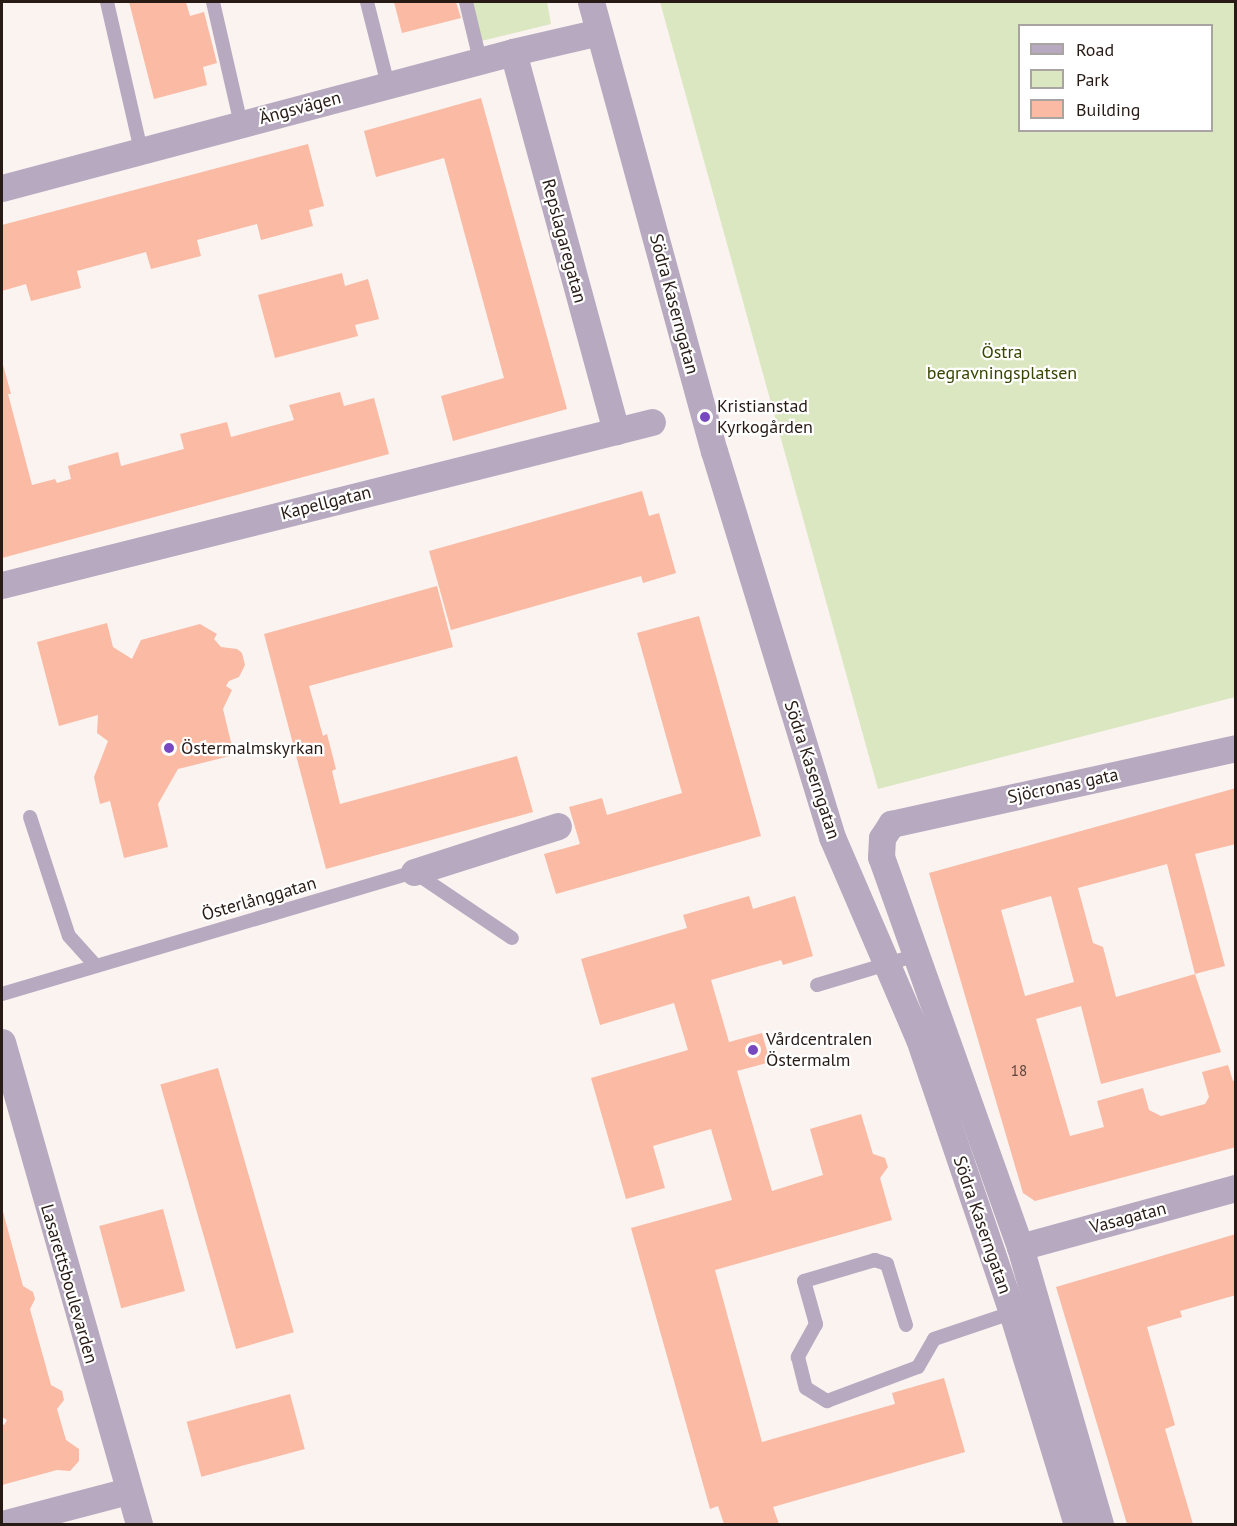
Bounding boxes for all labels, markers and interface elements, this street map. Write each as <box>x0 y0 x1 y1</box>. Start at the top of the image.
legend <box>1018 24 1213 132</box>
text: Road <box>1076 38 1114 61</box>
text: Park <box>1076 68 1109 91</box>
street label: Ängsvägen <box>257 87 343 129</box>
text: Building <box>1076 98 1140 121</box>
street label: Repslagaregatan <box>537 177 591 305</box>
street label: Södra Kaserngatan <box>645 232 703 376</box>
park label: Östra begravningsplatsen <box>927 342 1077 385</box>
place label: Kristianstad Kyrkogården <box>717 396 813 438</box>
marker: Kristianstad Kyrkogården <box>698 410 712 424</box>
street label: Kapellgatan <box>279 481 373 525</box>
street label: Södra Kaserngatan <box>779 698 845 842</box>
place label: Östermalmskyrkan <box>181 737 323 759</box>
marker: Östermalmskyrkan <box>162 741 176 755</box>
street label: Sjöcronas gata <box>1006 764 1120 808</box>
street label: Österlånggatan <box>199 872 319 926</box>
place label: Vårdcentralen Östermalm <box>766 1029 872 1072</box>
marker: Vårdcentralen Östermalm <box>744 1041 762 1059</box>
house number: 18 <box>1011 1062 1027 1080</box>
street label: Södra Kaserngatan <box>948 1153 1016 1297</box>
street label: Vasagatan <box>1087 1197 1169 1239</box>
street label: Lasarettsboulevarden <box>36 1202 102 1366</box>

